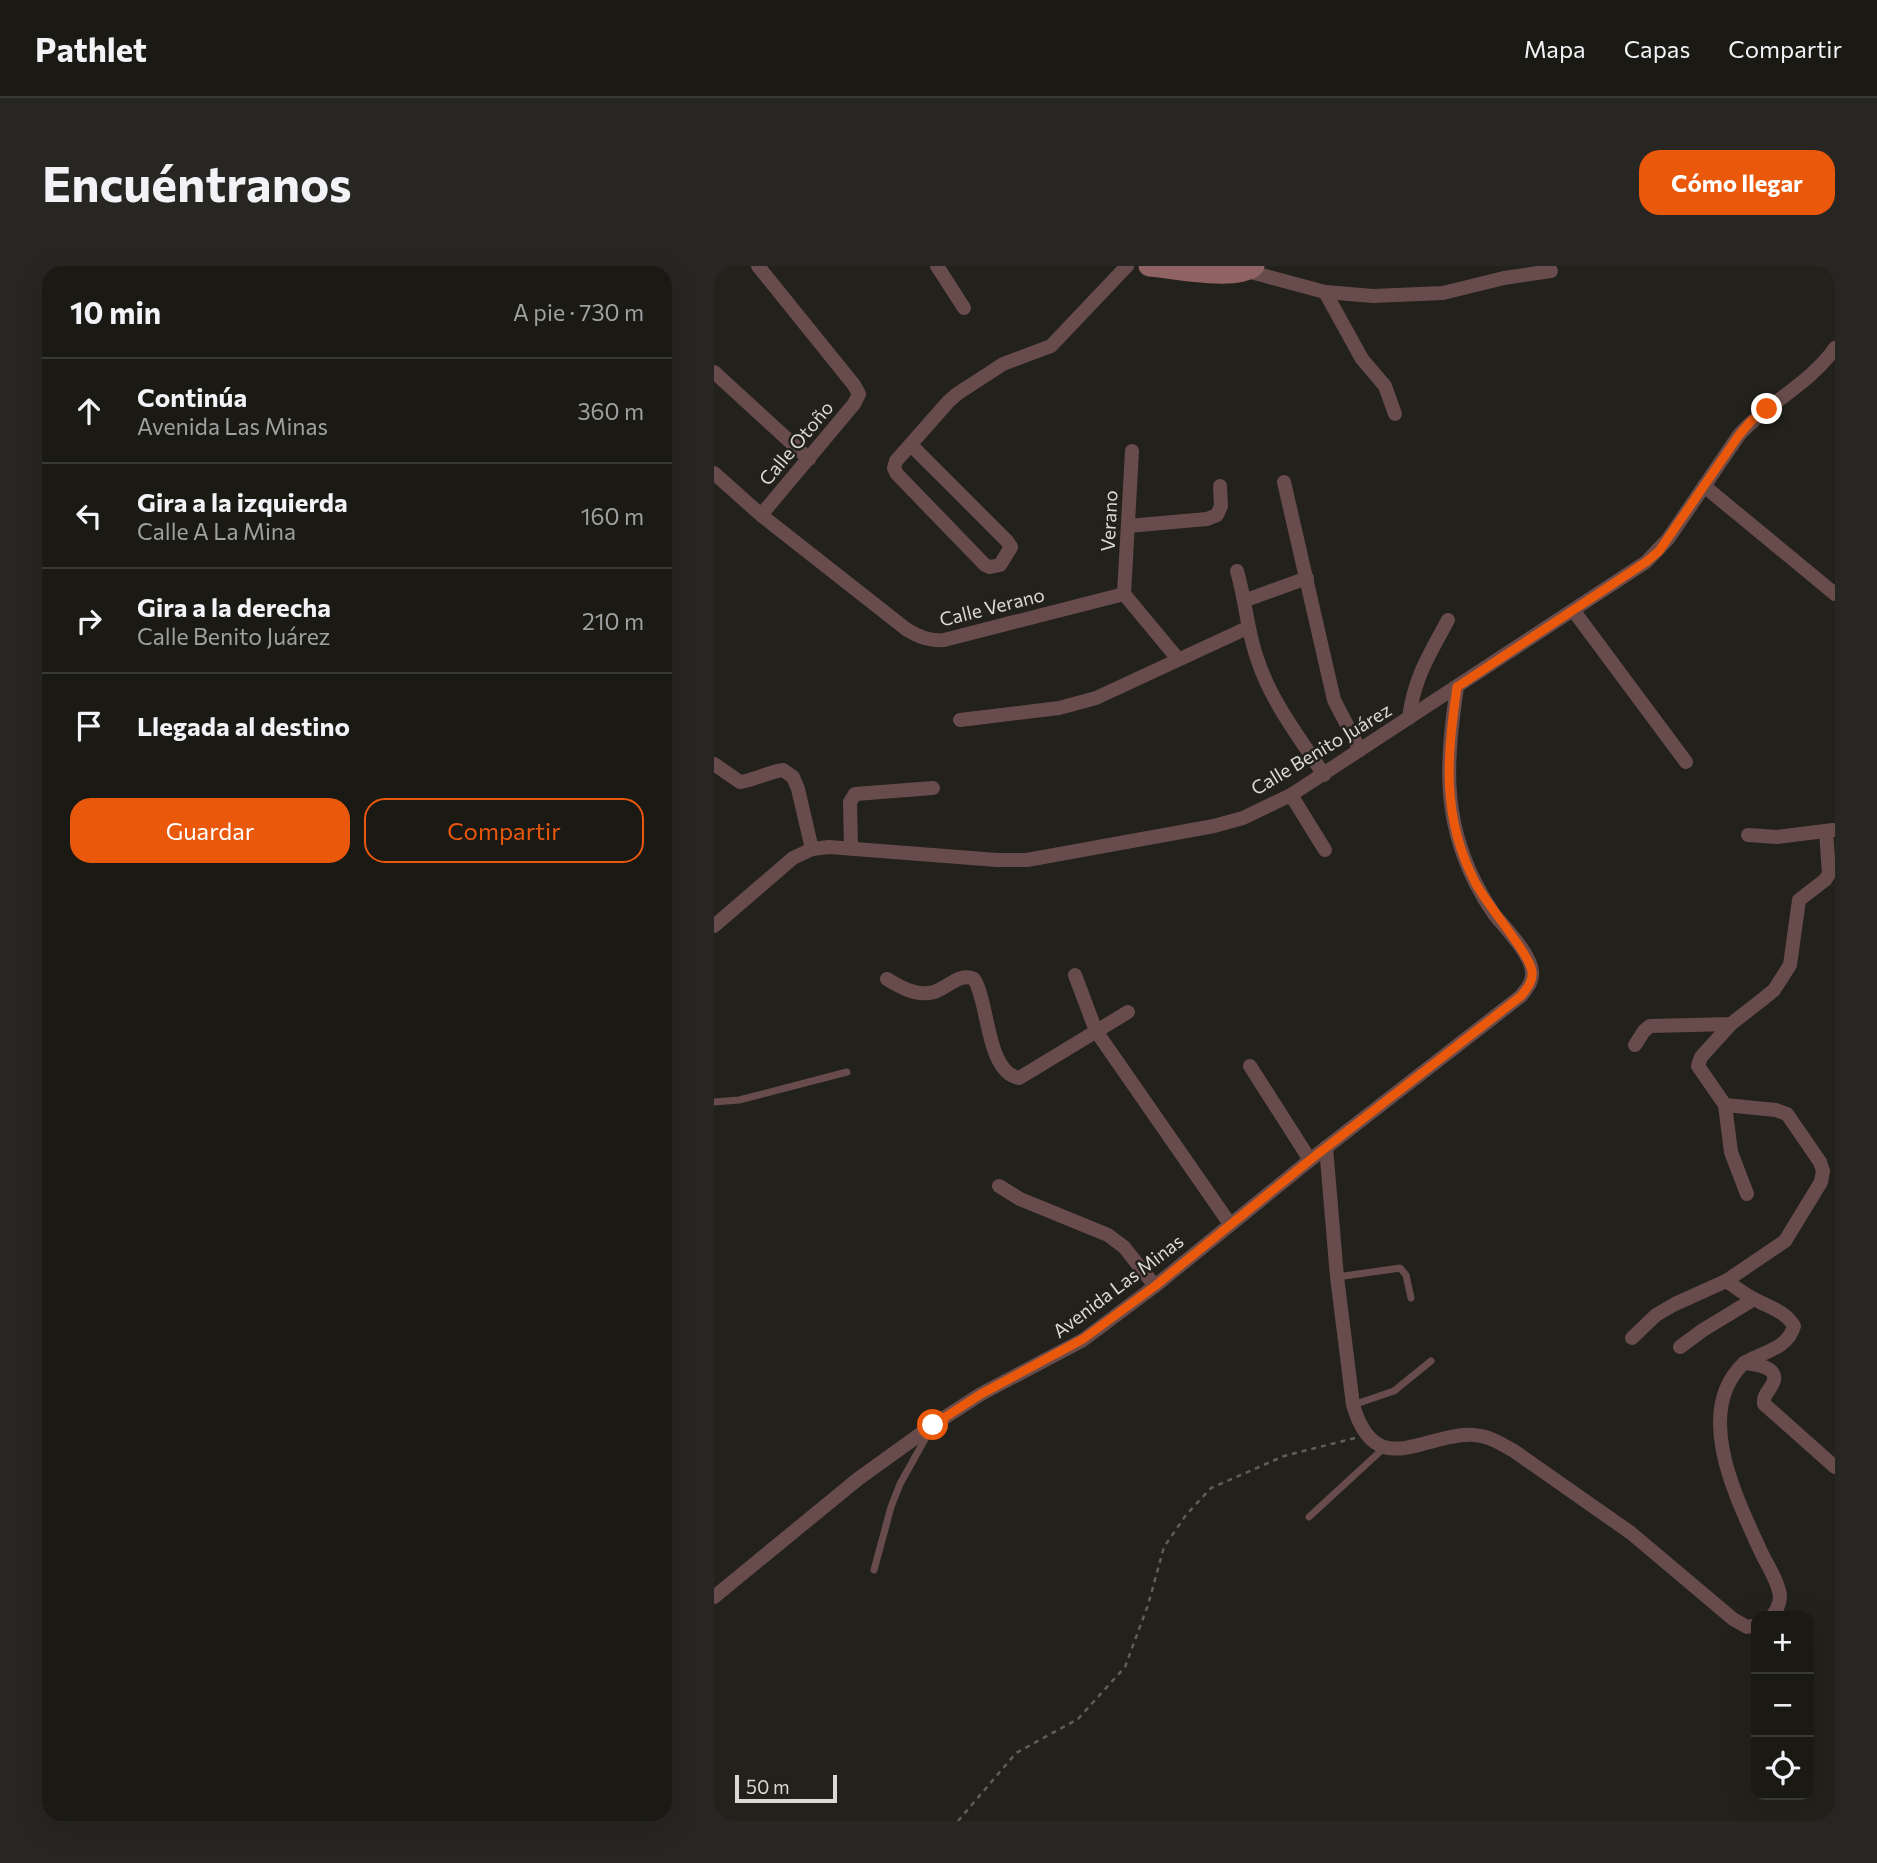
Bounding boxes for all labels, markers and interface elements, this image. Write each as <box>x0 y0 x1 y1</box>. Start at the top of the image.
text: Pathlet <box>35 28 147 69</box>
text: Mapa <box>1524 34 1586 63</box>
text: Capas <box>1624 34 1690 63</box>
text: Compartir <box>1728 34 1842 63</box>
button: Cómo llegar <box>1639 150 1835 215</box>
text: Encuéntranos <box>42 152 352 212</box>
text: 10 min <box>70 293 161 330</box>
text: A pie · 730 m <box>513 298 644 326</box>
text: Continúa <box>137 381 247 412</box>
icon: ahead <box>70 392 108 430</box>
route end <box>1751 393 1782 424</box>
street label: Calle Otoño <box>754 396 838 490</box>
text: 360 m <box>577 397 644 425</box>
text: Avenida Las Minas <box>137 412 328 440</box>
text: Gira a la izquierda <box>137 486 348 517</box>
street label: Verano <box>1095 490 1122 552</box>
icon: left <box>70 497 108 535</box>
text: 160 m <box>581 502 644 530</box>
text: Calle A La Mina <box>137 517 296 545</box>
street label: Calle Verano <box>937 582 1047 631</box>
text: Gira a la derecha <box>137 591 331 622</box>
icon: right <box>70 602 108 640</box>
text: 210 m <box>582 607 644 635</box>
text: Calle Benito Juárez <box>137 622 330 650</box>
street label: Calle Benito Juárez <box>1246 698 1395 800</box>
icon: arrive <box>70 707 108 745</box>
text: Llegada al destino <box>137 710 350 741</box>
button: Guardar <box>70 798 350 863</box>
button: Compartir <box>364 798 644 863</box>
street label: Avenida Las Minas <box>1048 1229 1188 1342</box>
route start <box>917 1409 948 1440</box>
map controls <box>1751 1611 1814 1800</box>
button: + <box>1751 1611 1814 1674</box>
button: − <box>1751 1674 1814 1737</box>
button: locate <box>1751 1737 1814 1800</box>
scale bar <box>735 1772 836 1804</box>
text: 50 m <box>746 1775 790 1798</box>

